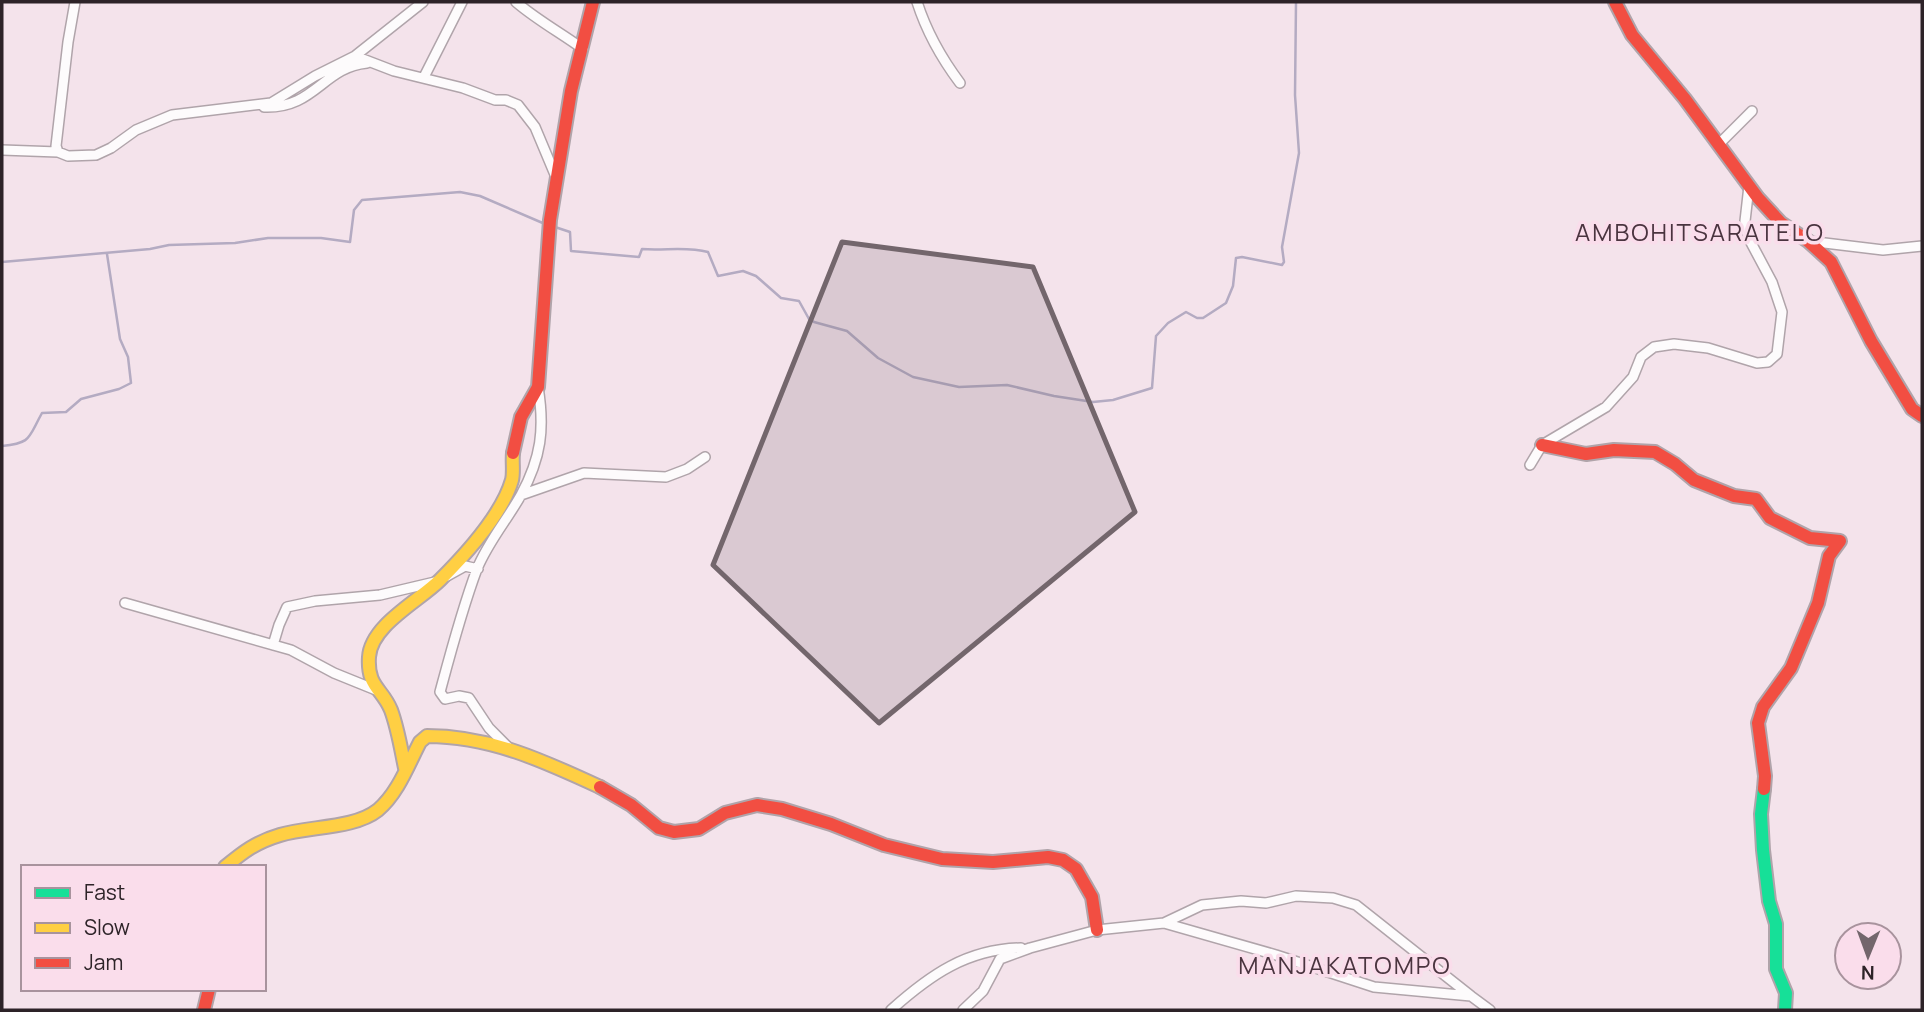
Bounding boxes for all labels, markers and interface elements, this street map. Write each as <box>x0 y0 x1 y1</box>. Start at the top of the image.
district label: AMBOHITSARATELO <box>1575 215 1825 248</box>
legend <box>21 865 266 991</box>
text: Fast <box>84 878 125 906</box>
text: Slow <box>84 913 130 941</box>
north arrow <box>1833 921 1903 991</box>
text: Jam <box>84 948 123 976</box>
district label: MANJAKATOMPO <box>1238 948 1452 981</box>
text: N <box>1861 960 1875 986</box>

